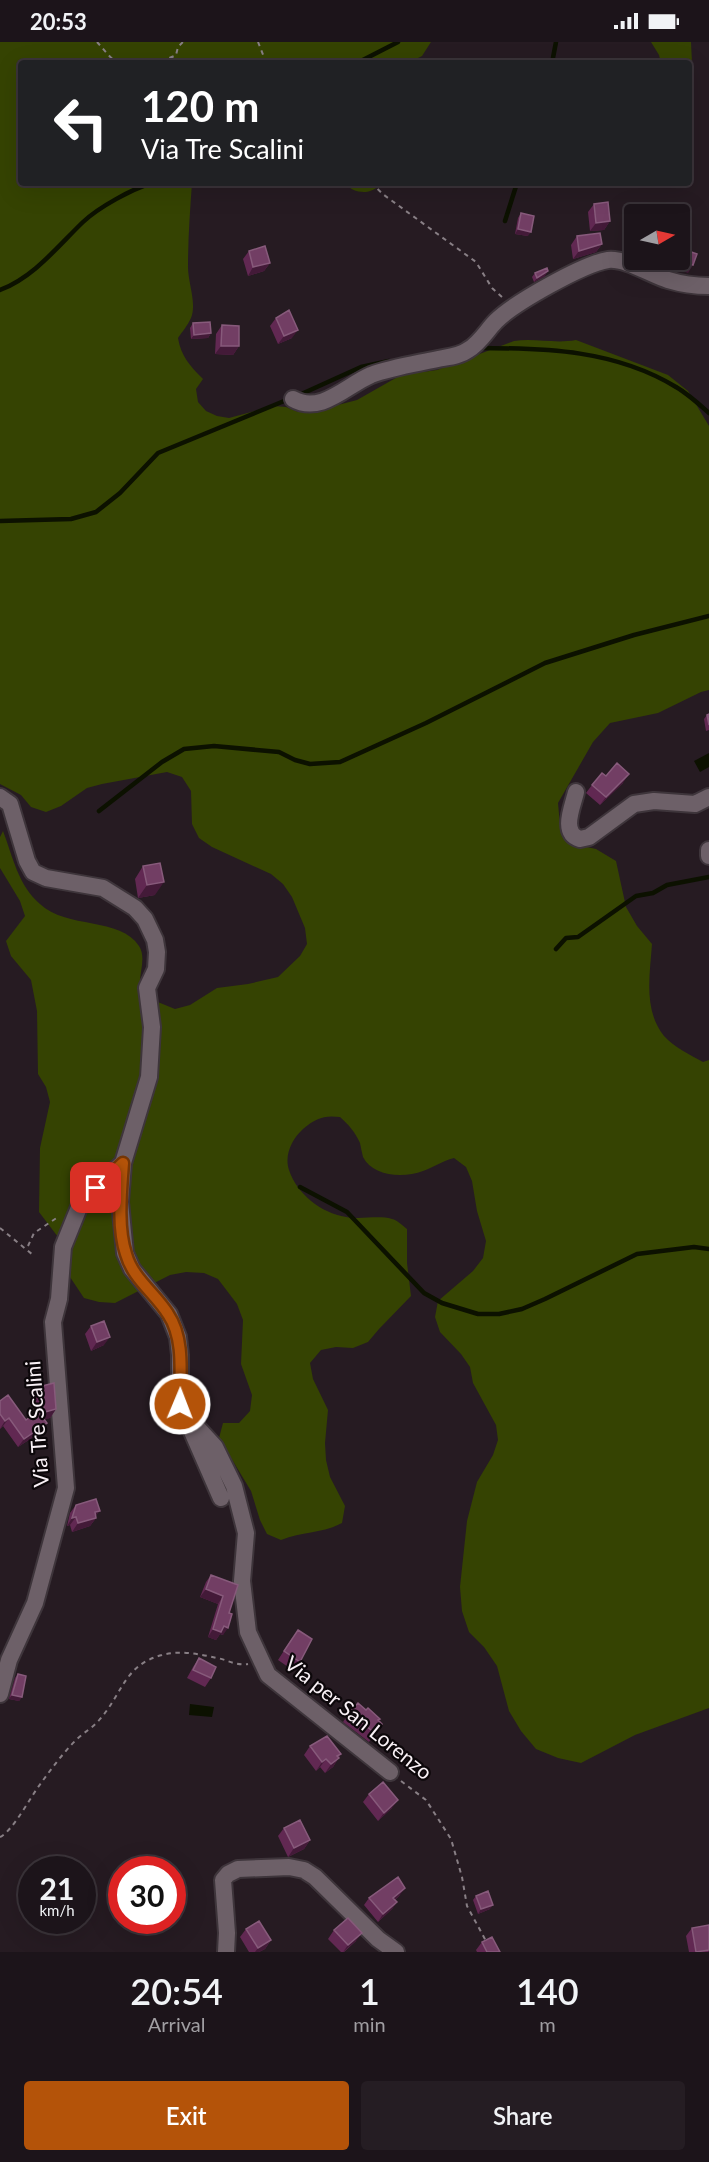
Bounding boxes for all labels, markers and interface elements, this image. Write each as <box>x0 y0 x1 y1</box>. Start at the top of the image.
text: 20:53 <box>30 8 87 35</box>
text: 120 m <box>141 81 259 131</box>
icon: left <box>42 84 120 162</box>
text: Via Tre Scalini <box>141 132 304 165</box>
north arrow <box>624 204 690 270</box>
map controls <box>624 204 690 270</box>
pin <box>70 1162 121 1213</box>
icon: arrive <box>79 1171 112 1204</box>
street label: Via Tre Scalini <box>19 1360 53 1488</box>
position arrow <box>148 1372 212 1436</box>
street label: Via per San Lorenzo <box>280 1650 438 1784</box>
speed limit sign: 30 <box>108 1856 186 1934</box>
text: 21 <box>40 1870 74 1906</box>
text: km/h <box>39 1901 75 1919</box>
text: 20:54 <box>130 1969 223 2013</box>
text: 1 <box>359 1969 380 2013</box>
text: 140 <box>516 1969 579 2013</box>
text: Arrival <box>148 2012 205 2036</box>
text: min <box>353 2012 386 2036</box>
text: m <box>539 2012 556 2036</box>
button: Exit <box>24 2081 349 2150</box>
button: Share <box>361 2081 685 2150</box>

